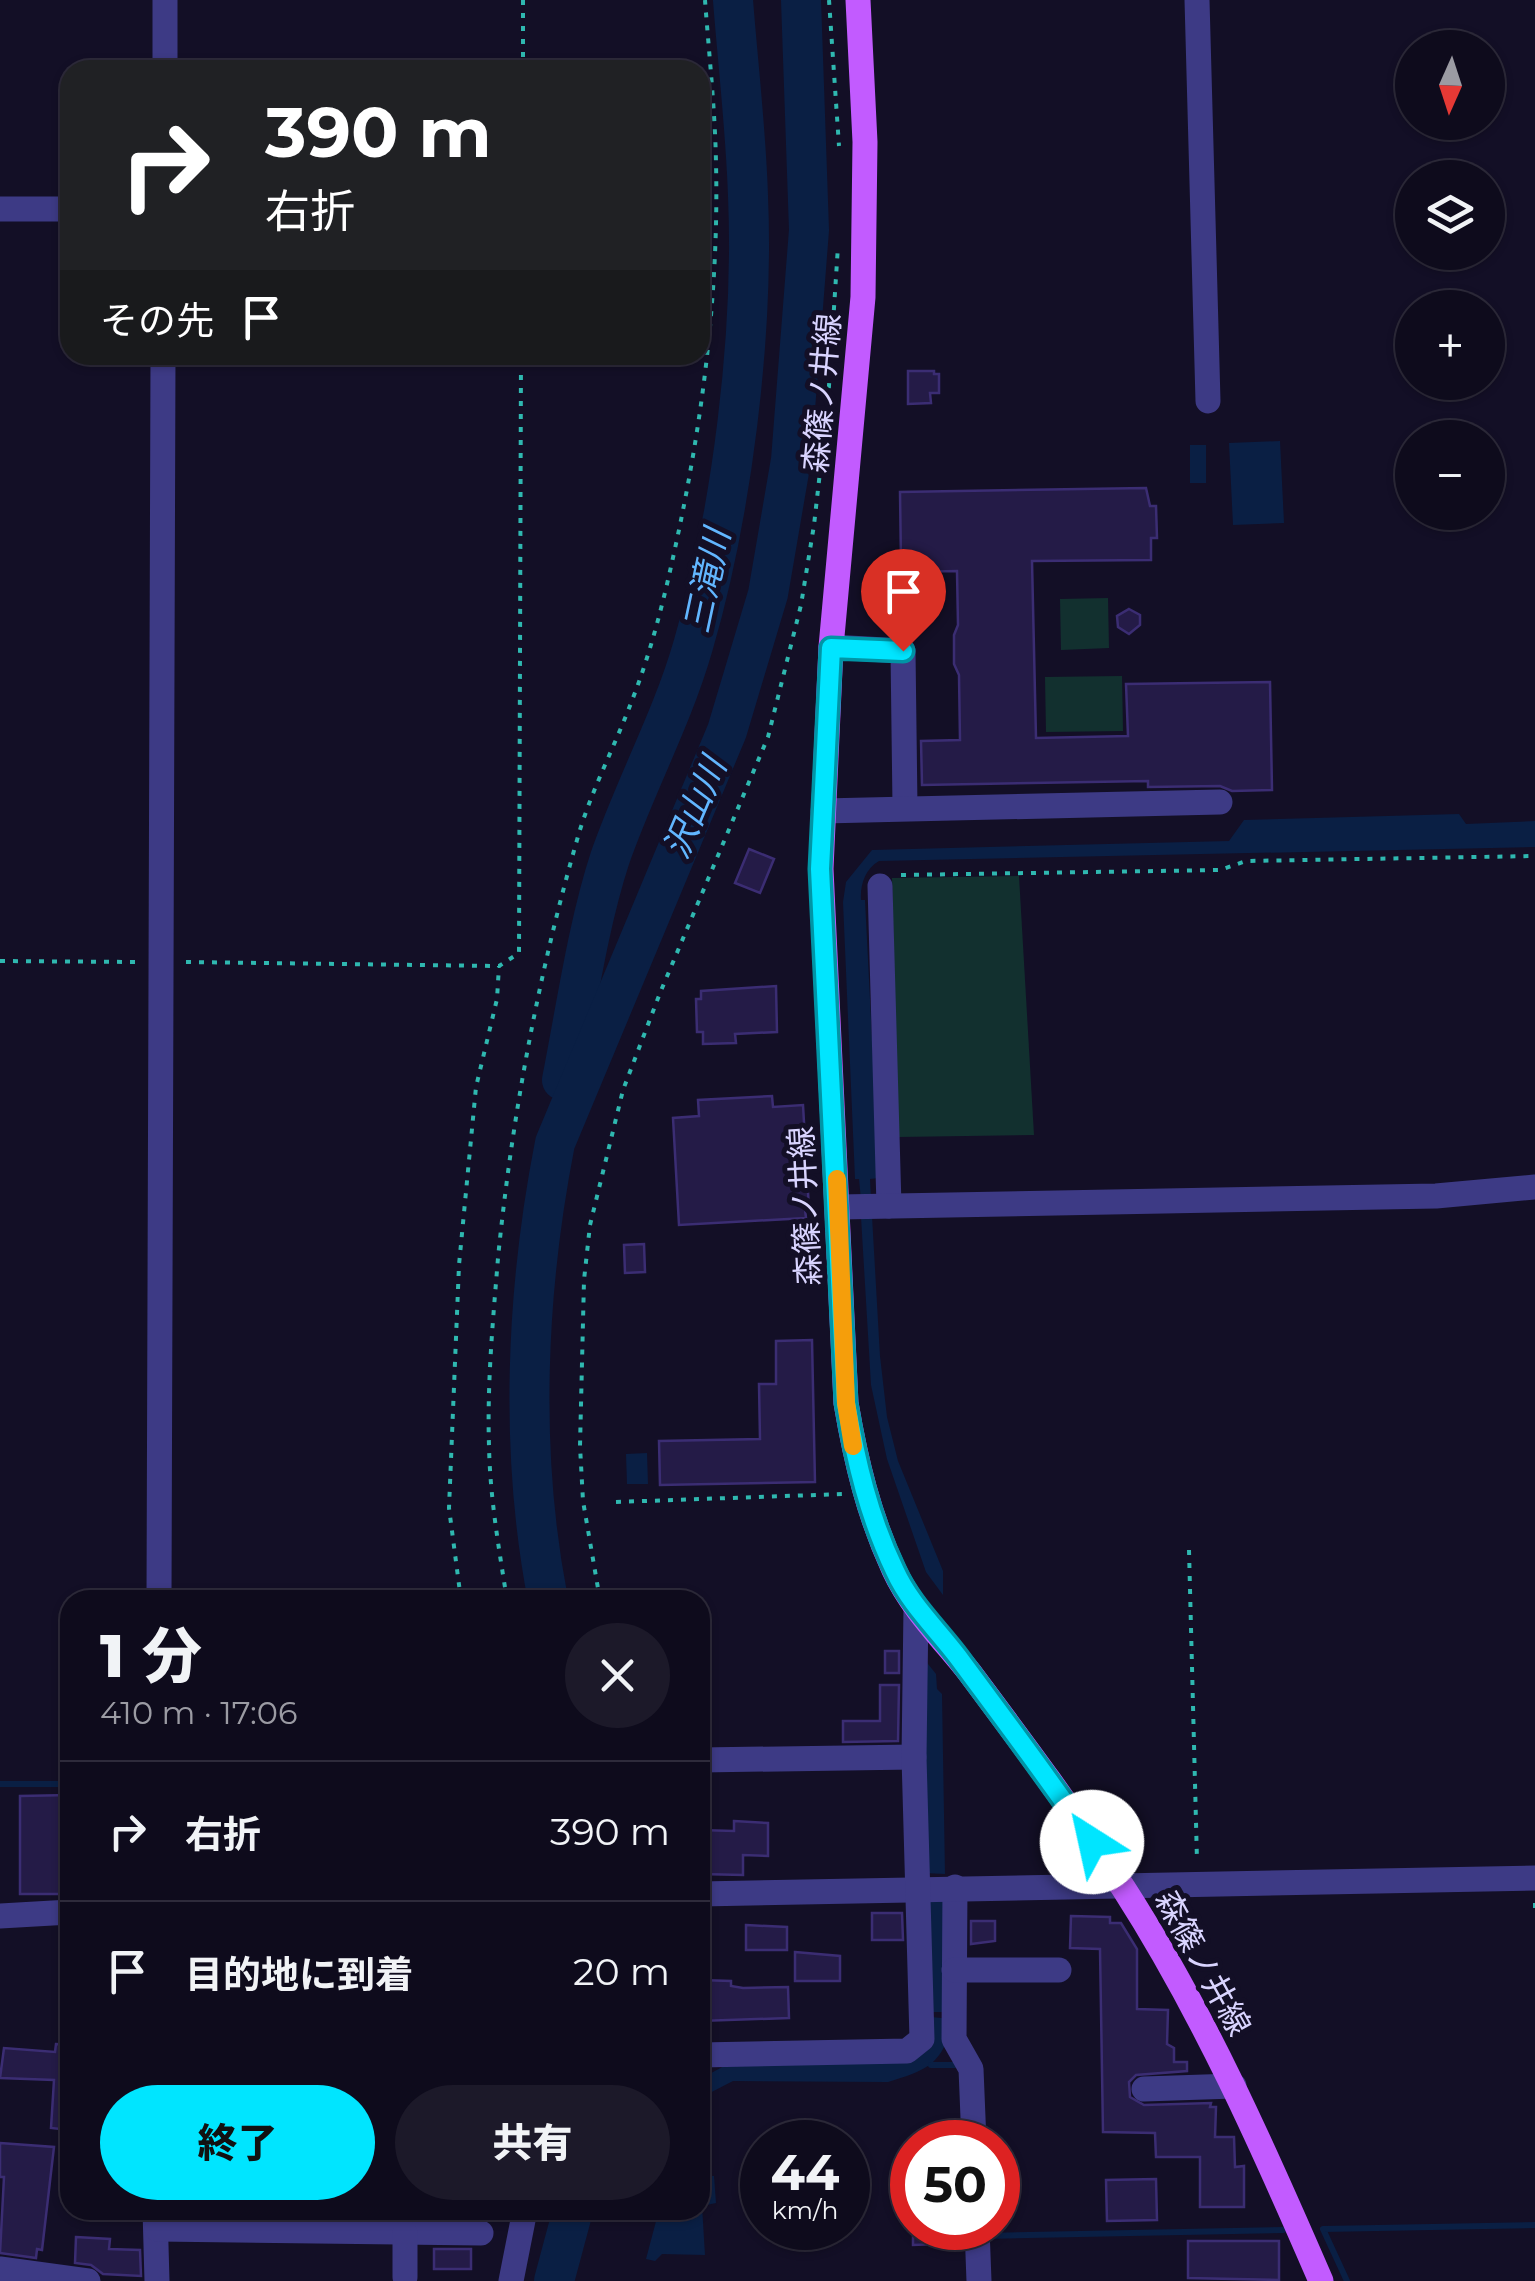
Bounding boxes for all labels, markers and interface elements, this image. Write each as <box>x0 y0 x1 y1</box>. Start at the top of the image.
north arrow <box>1395 30 1505 140</box>
map controls <box>1395 30 1505 530</box>
text: 390 m <box>265 89 492 175</box>
icon: right <box>100 100 230 230</box>
button: layers <box>1395 160 1505 270</box>
text: 右折 <box>265 183 355 238</box>
icon: arrive <box>234 290 289 345</box>
button: + <box>1395 290 1505 400</box>
text: その先 <box>100 297 214 344</box>
street label: 森篠ノ井線 <box>795 312 848 474</box>
button: − <box>1395 420 1505 530</box>
water label: 三滝川 <box>675 521 739 637</box>
pin <box>861 549 946 652</box>
icon: arrive <box>876 564 931 619</box>
water label: 沢山川 <box>654 747 736 865</box>
street label: 森篠ノ井線 <box>781 1125 828 1287</box>
text: 1 分 <box>100 1619 202 1692</box>
button: close <box>565 1623 670 1728</box>
text: 410 m · 17:06 <box>100 1693 297 1732</box>
position arrow <box>1040 1790 1144 1894</box>
icon: right <box>100 1804 155 1859</box>
text: 390 m <box>550 1808 670 1855</box>
text: 右折 <box>185 1811 261 1858</box>
street label: 森篠ノ井線 <box>1148 1883 1259 2042</box>
icon: arrive <box>100 1944 155 1999</box>
text: 20 m <box>573 1948 670 1995</box>
text: 目的地に到着 <box>185 1951 413 1998</box>
button: 終了 <box>100 2085 375 2200</box>
button: 共有 <box>395 2085 670 2200</box>
speed limit sign: 50 <box>890 2120 1020 2250</box>
text: 44 <box>771 2142 839 2203</box>
text: km/h <box>772 2195 838 2225</box>

